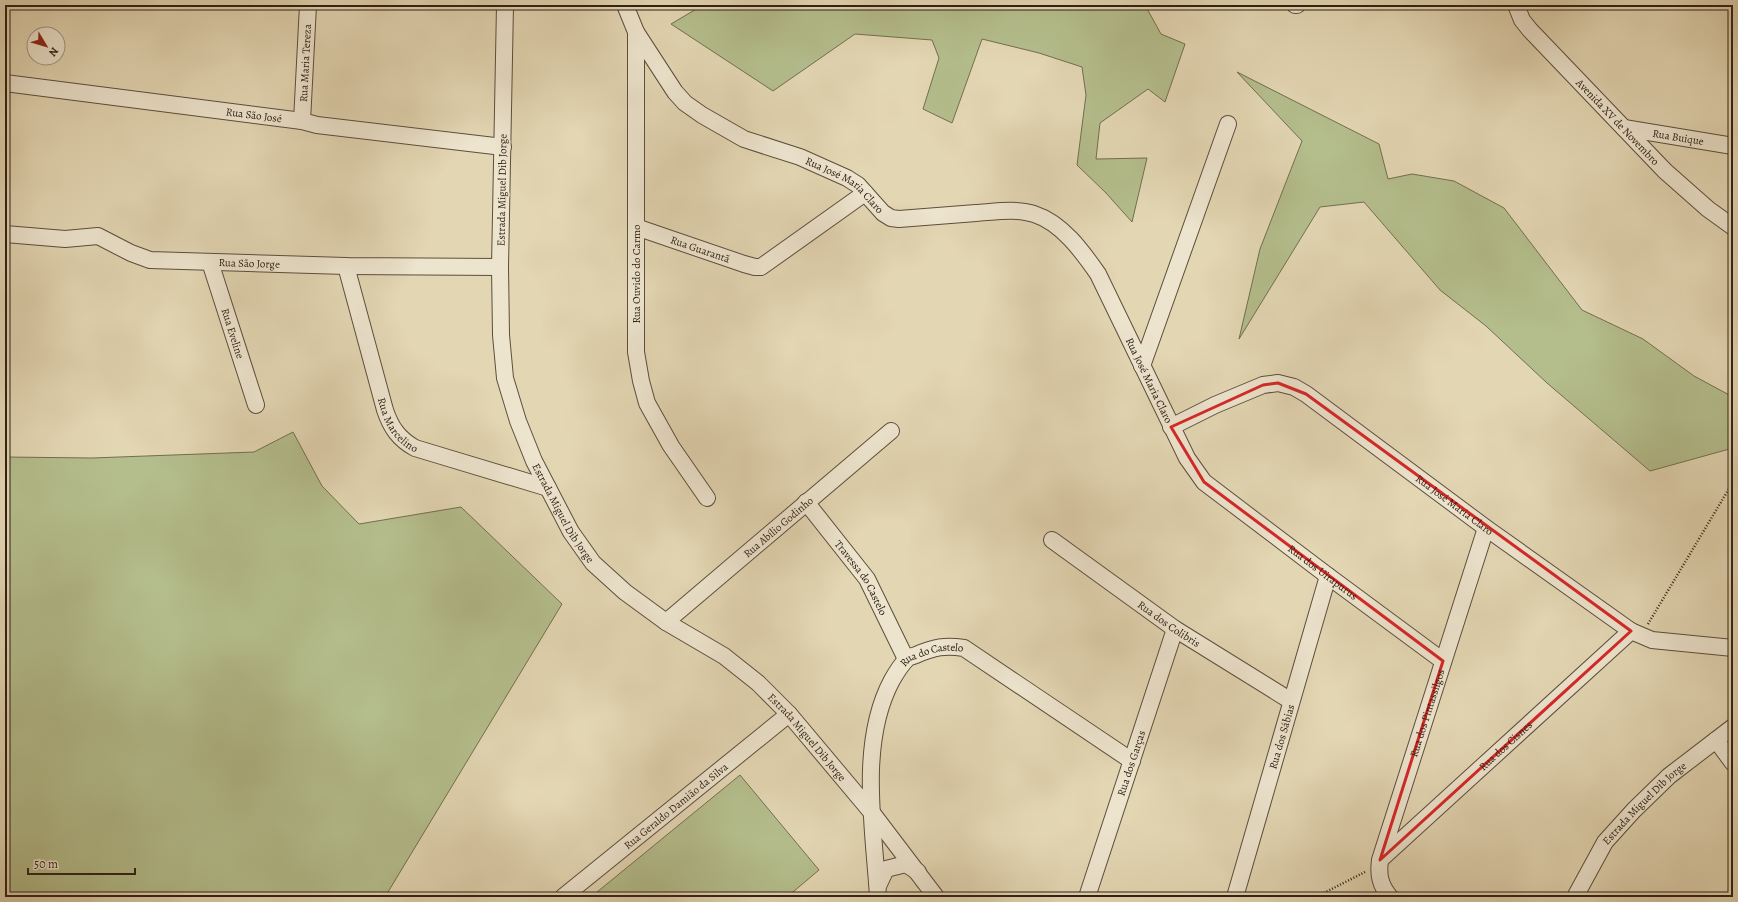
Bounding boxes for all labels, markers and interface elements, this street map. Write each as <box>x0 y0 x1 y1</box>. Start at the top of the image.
street label: Rua Maria Tereza <box>295 23 315 103</box>
north arrow <box>26 26 66 66</box>
text: N <box>45 44 62 60</box>
street label: Avenida XV de Novembro <box>1572 75 1663 169</box>
street label: Rua São José <box>225 104 283 126</box>
street label: Rua Buique <box>1651 125 1705 149</box>
street label: Estrada Miguel Dib Jorge <box>494 134 510 246</box>
street label: Rua José Maria Claro <box>803 153 888 217</box>
street label: Rua Ouvido do Carmo <box>629 224 644 324</box>
street label: Rua Guarantã <box>669 232 733 266</box>
street label: Rua São Jorge <box>218 255 280 271</box>
street label: Rua Eveline <box>218 306 248 361</box>
street label: Rua José Maria Claro <box>1122 335 1177 426</box>
street label: Rua Marcelino <box>374 396 421 456</box>
street label: Estrada Miguel Dib Jorge <box>529 461 598 566</box>
street label: Rua José Maria Claro <box>1413 471 1497 539</box>
street label: Rua Abílio Godinho <box>740 493 817 561</box>
street label: Travessa do Castelo <box>831 537 891 618</box>
street label: Rua dos Uirapurus <box>1285 541 1361 603</box>
street label: Rua dos Colibris <box>1135 597 1203 651</box>
street label: Rua do Castelo <box>896 639 965 670</box>
street label: Rua dos Pintassilgos <box>1406 667 1448 759</box>
street label: Estrada Miguel Dib Jorge <box>765 690 850 784</box>
street label: Rua dos Sábias <box>1265 702 1298 771</box>
street label: Rua dos Cisnes <box>1475 717 1535 774</box>
street label: Rua dos Garças <box>1113 728 1149 798</box>
street label: Estrada Miguel Dib Jorge <box>1599 758 1689 848</box>
street label: Rua Geraldo Damião da Silva <box>620 759 732 852</box>
scale bar <box>28 850 135 876</box>
text: 50 m <box>34 856 58 872</box>

